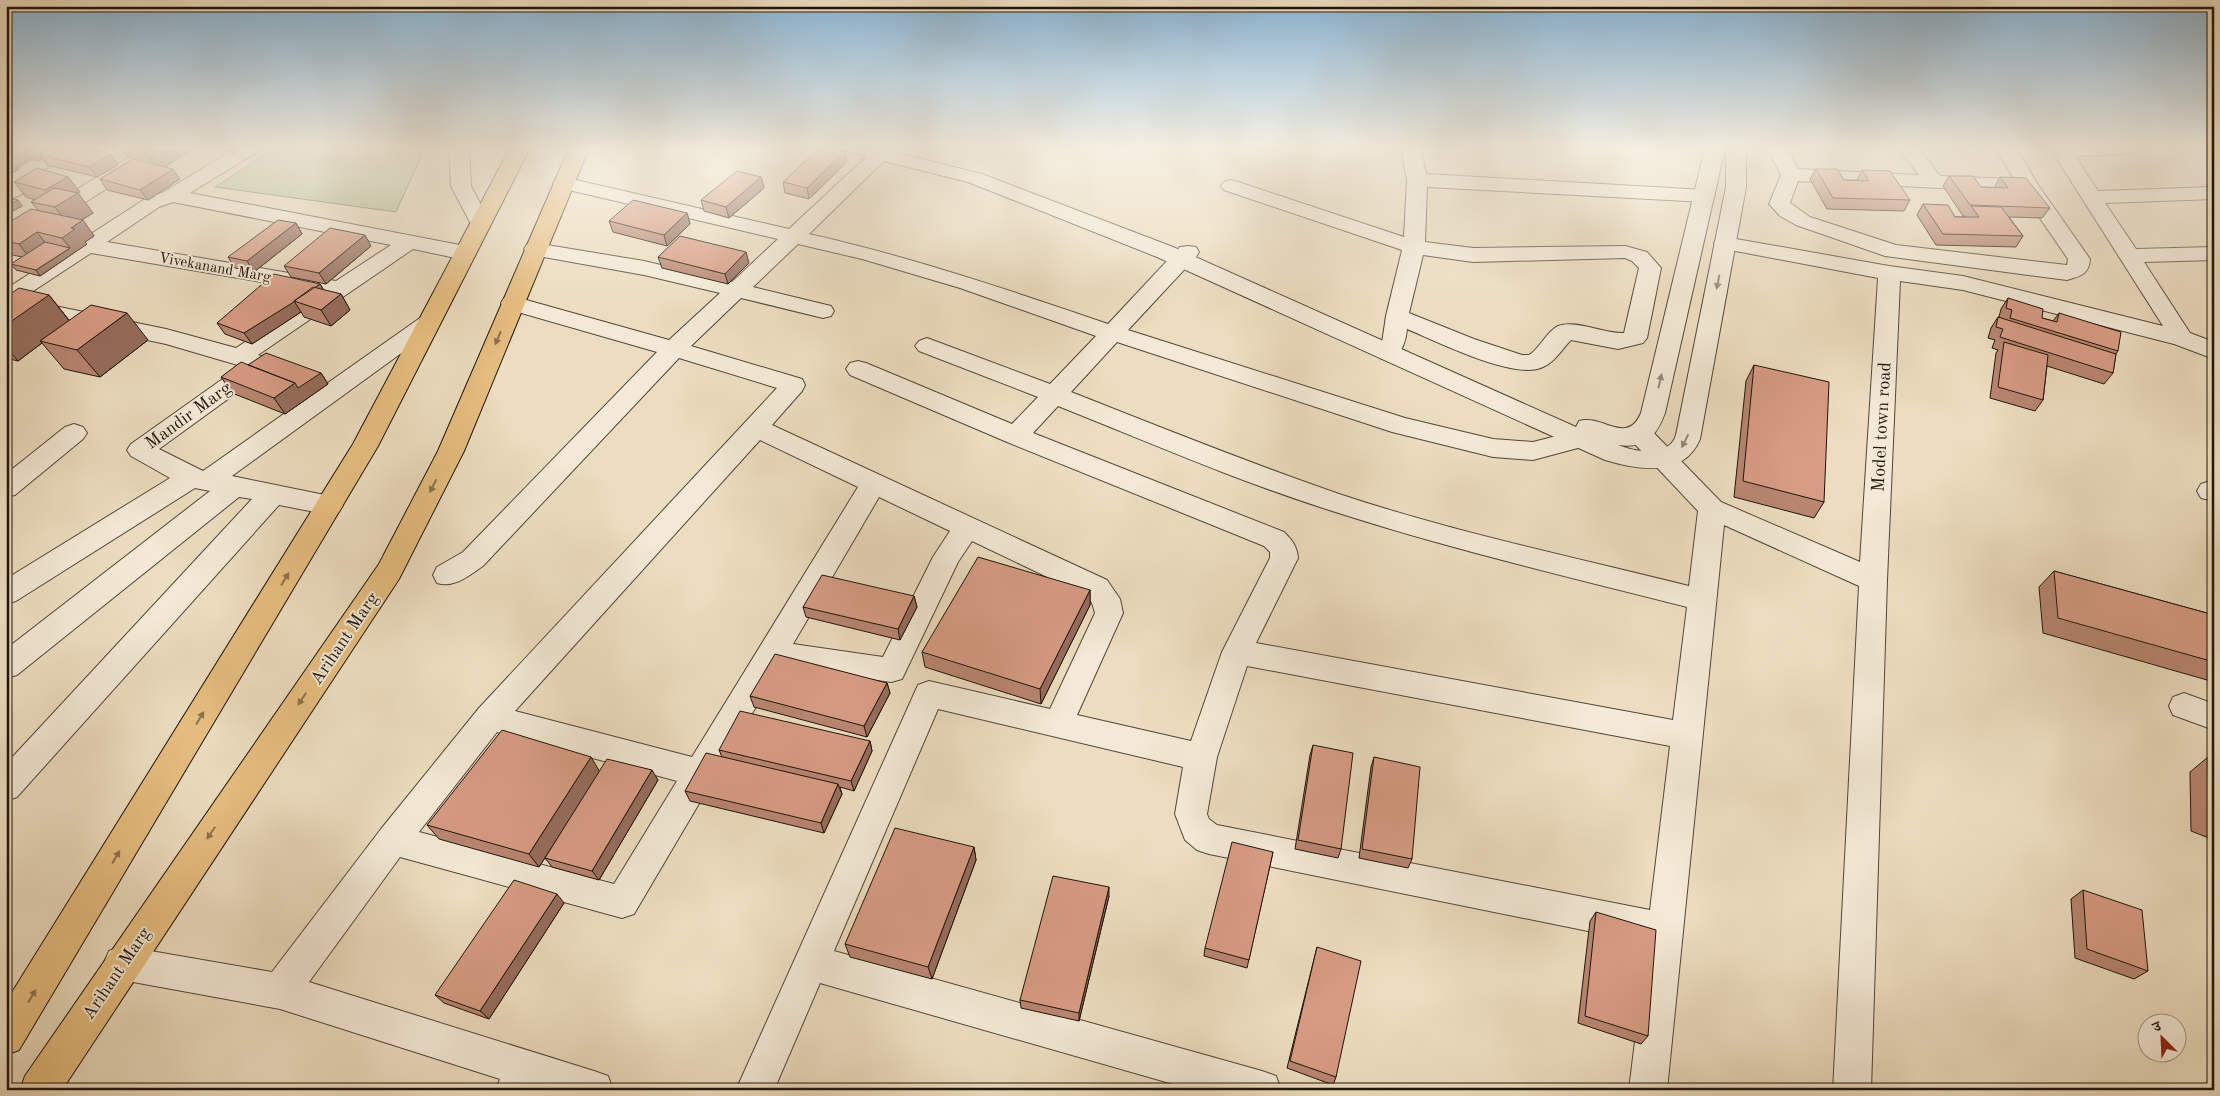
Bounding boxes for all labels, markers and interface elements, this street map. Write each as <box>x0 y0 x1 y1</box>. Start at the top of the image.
street label: Vivekanand Marg <box>157 251 272 286</box>
one-way arrow <box>1714 275 1722 290</box>
one-way arrow <box>494 330 501 345</box>
street label: Model town road <box>1870 362 1894 492</box>
one-way arrow <box>1656 373 1664 388</box>
street label: Mandir Marg <box>142 379 235 453</box>
one-way arrow <box>1680 434 1688 448</box>
one-way arrow <box>429 479 437 493</box>
one-way arrow <box>280 573 289 586</box>
street label: Arihant Marg <box>308 589 382 688</box>
one-way arrow <box>297 692 307 706</box>
one-way arrow <box>196 711 205 724</box>
one-way arrow <box>206 827 216 840</box>
one-way arrow <box>111 850 121 863</box>
street label: Arihant Marg <box>80 924 154 1023</box>
one-way arrow <box>27 989 36 1002</box>
north arrow <box>2138 1014 2188 1064</box>
text: उ <box>2150 1019 2164 1035</box>

